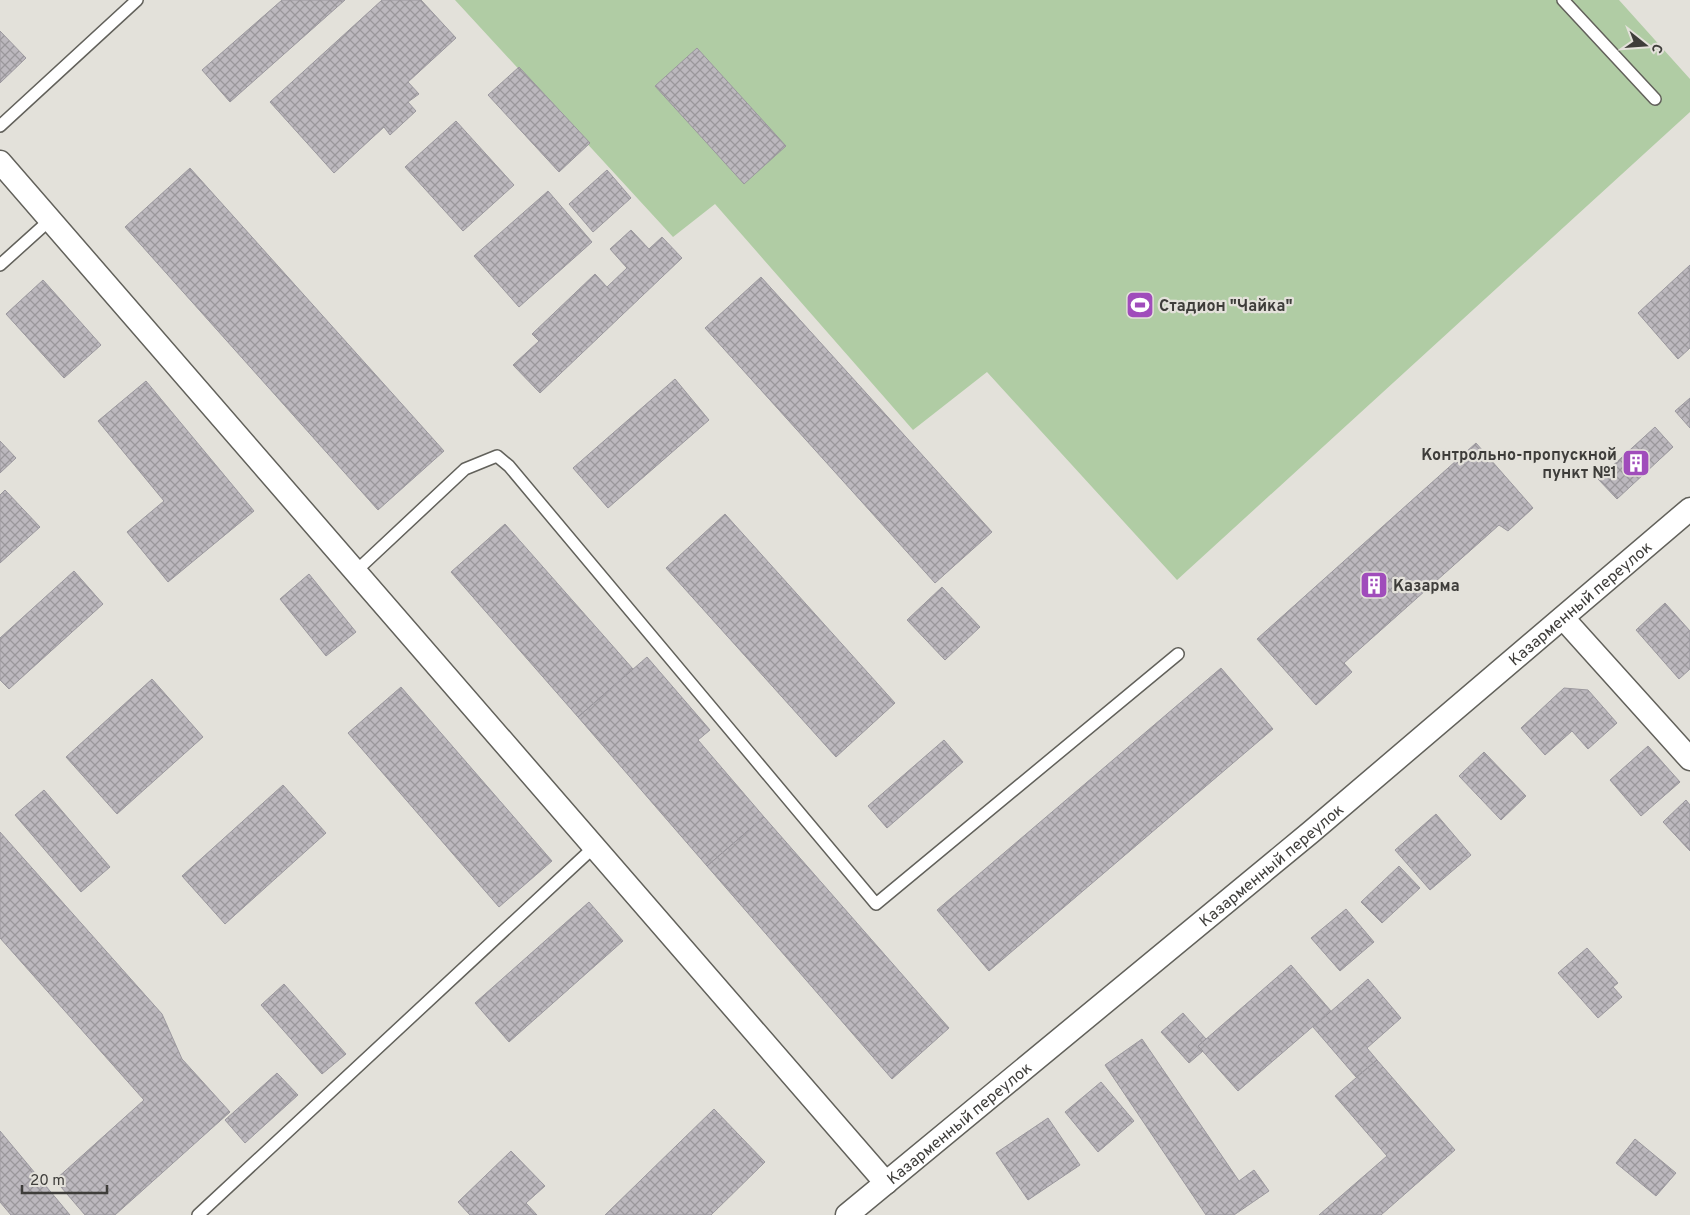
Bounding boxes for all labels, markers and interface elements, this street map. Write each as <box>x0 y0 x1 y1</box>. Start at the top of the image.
north arrow <box>1620 20 1670 70</box>
text: С <box>1647 42 1665 55</box>
sports icon: Стадион "Чайка" <box>1125 290 1155 320</box>
place label: Стадион "Чайка" <box>1159 297 1292 317</box>
place label: Контрольно-пропускной пункт №1 <box>1421 446 1617 484</box>
building icon: Контрольно-пропускной пункт №1 <box>1621 448 1651 478</box>
street label: Казарменный переулок <box>1506 538 1657 671</box>
building icon: Казарма <box>1359 570 1389 600</box>
place label: Казарма <box>1393 577 1460 597</box>
street label: Казарменный переулок <box>1196 800 1349 932</box>
street label: Казарменный переулок <box>884 1059 1037 1190</box>
scale bar <box>22 1162 108 1194</box>
text: 20 m <box>30 1172 65 1191</box>

